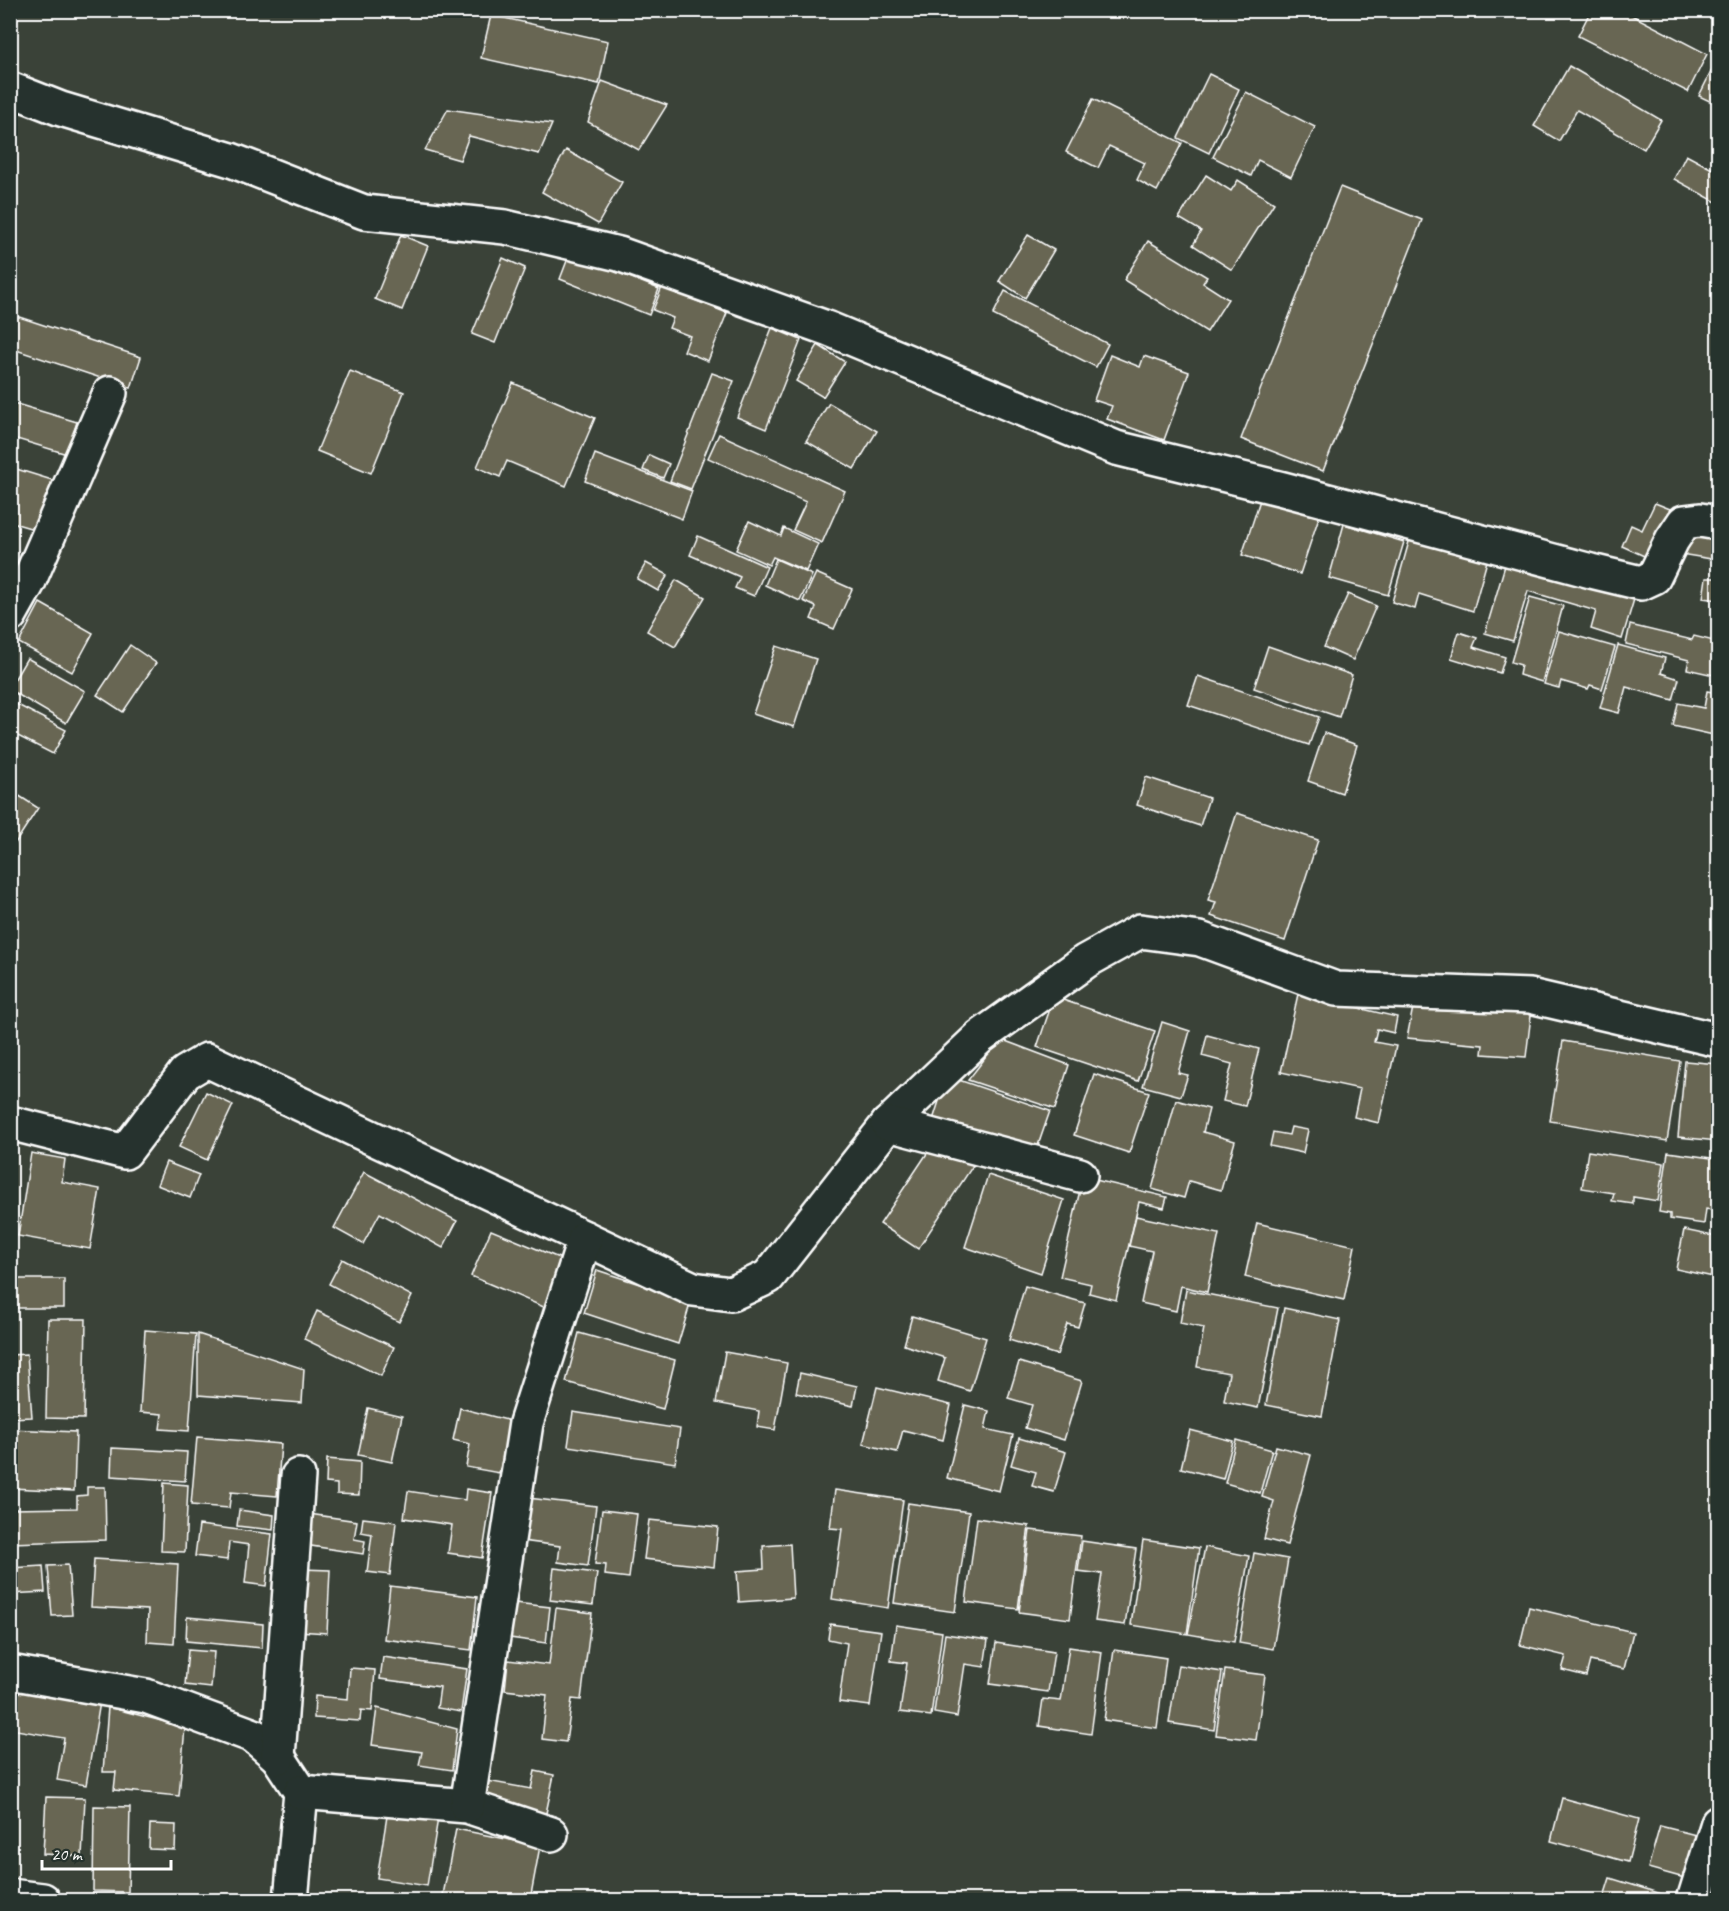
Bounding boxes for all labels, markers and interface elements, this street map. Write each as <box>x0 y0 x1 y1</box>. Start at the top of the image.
scale bar <box>42 1833 171 1871</box>
text: 20 m <box>51 1843 84 1865</box>

